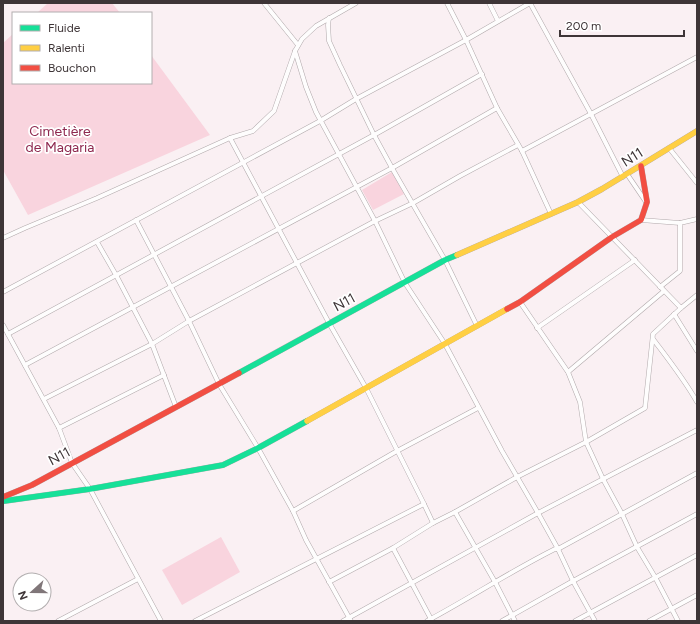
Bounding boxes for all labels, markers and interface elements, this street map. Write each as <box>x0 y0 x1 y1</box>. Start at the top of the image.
legend <box>12 12 152 84</box>
scale bar <box>560 12 684 38</box>
text: 200 m <box>566 19 601 33</box>
text: Fluide <box>48 21 81 35</box>
text: Ralenti <box>48 41 85 55</box>
text: Bouchon <box>48 61 96 75</box>
park label: Cimetière de Magaria <box>26 123 94 156</box>
street label: N11 <box>618 144 646 171</box>
street label: N11 <box>330 290 358 315</box>
street label: N11 <box>45 444 73 469</box>
north arrow <box>12 572 52 612</box>
text: N <box>16 589 31 602</box>

